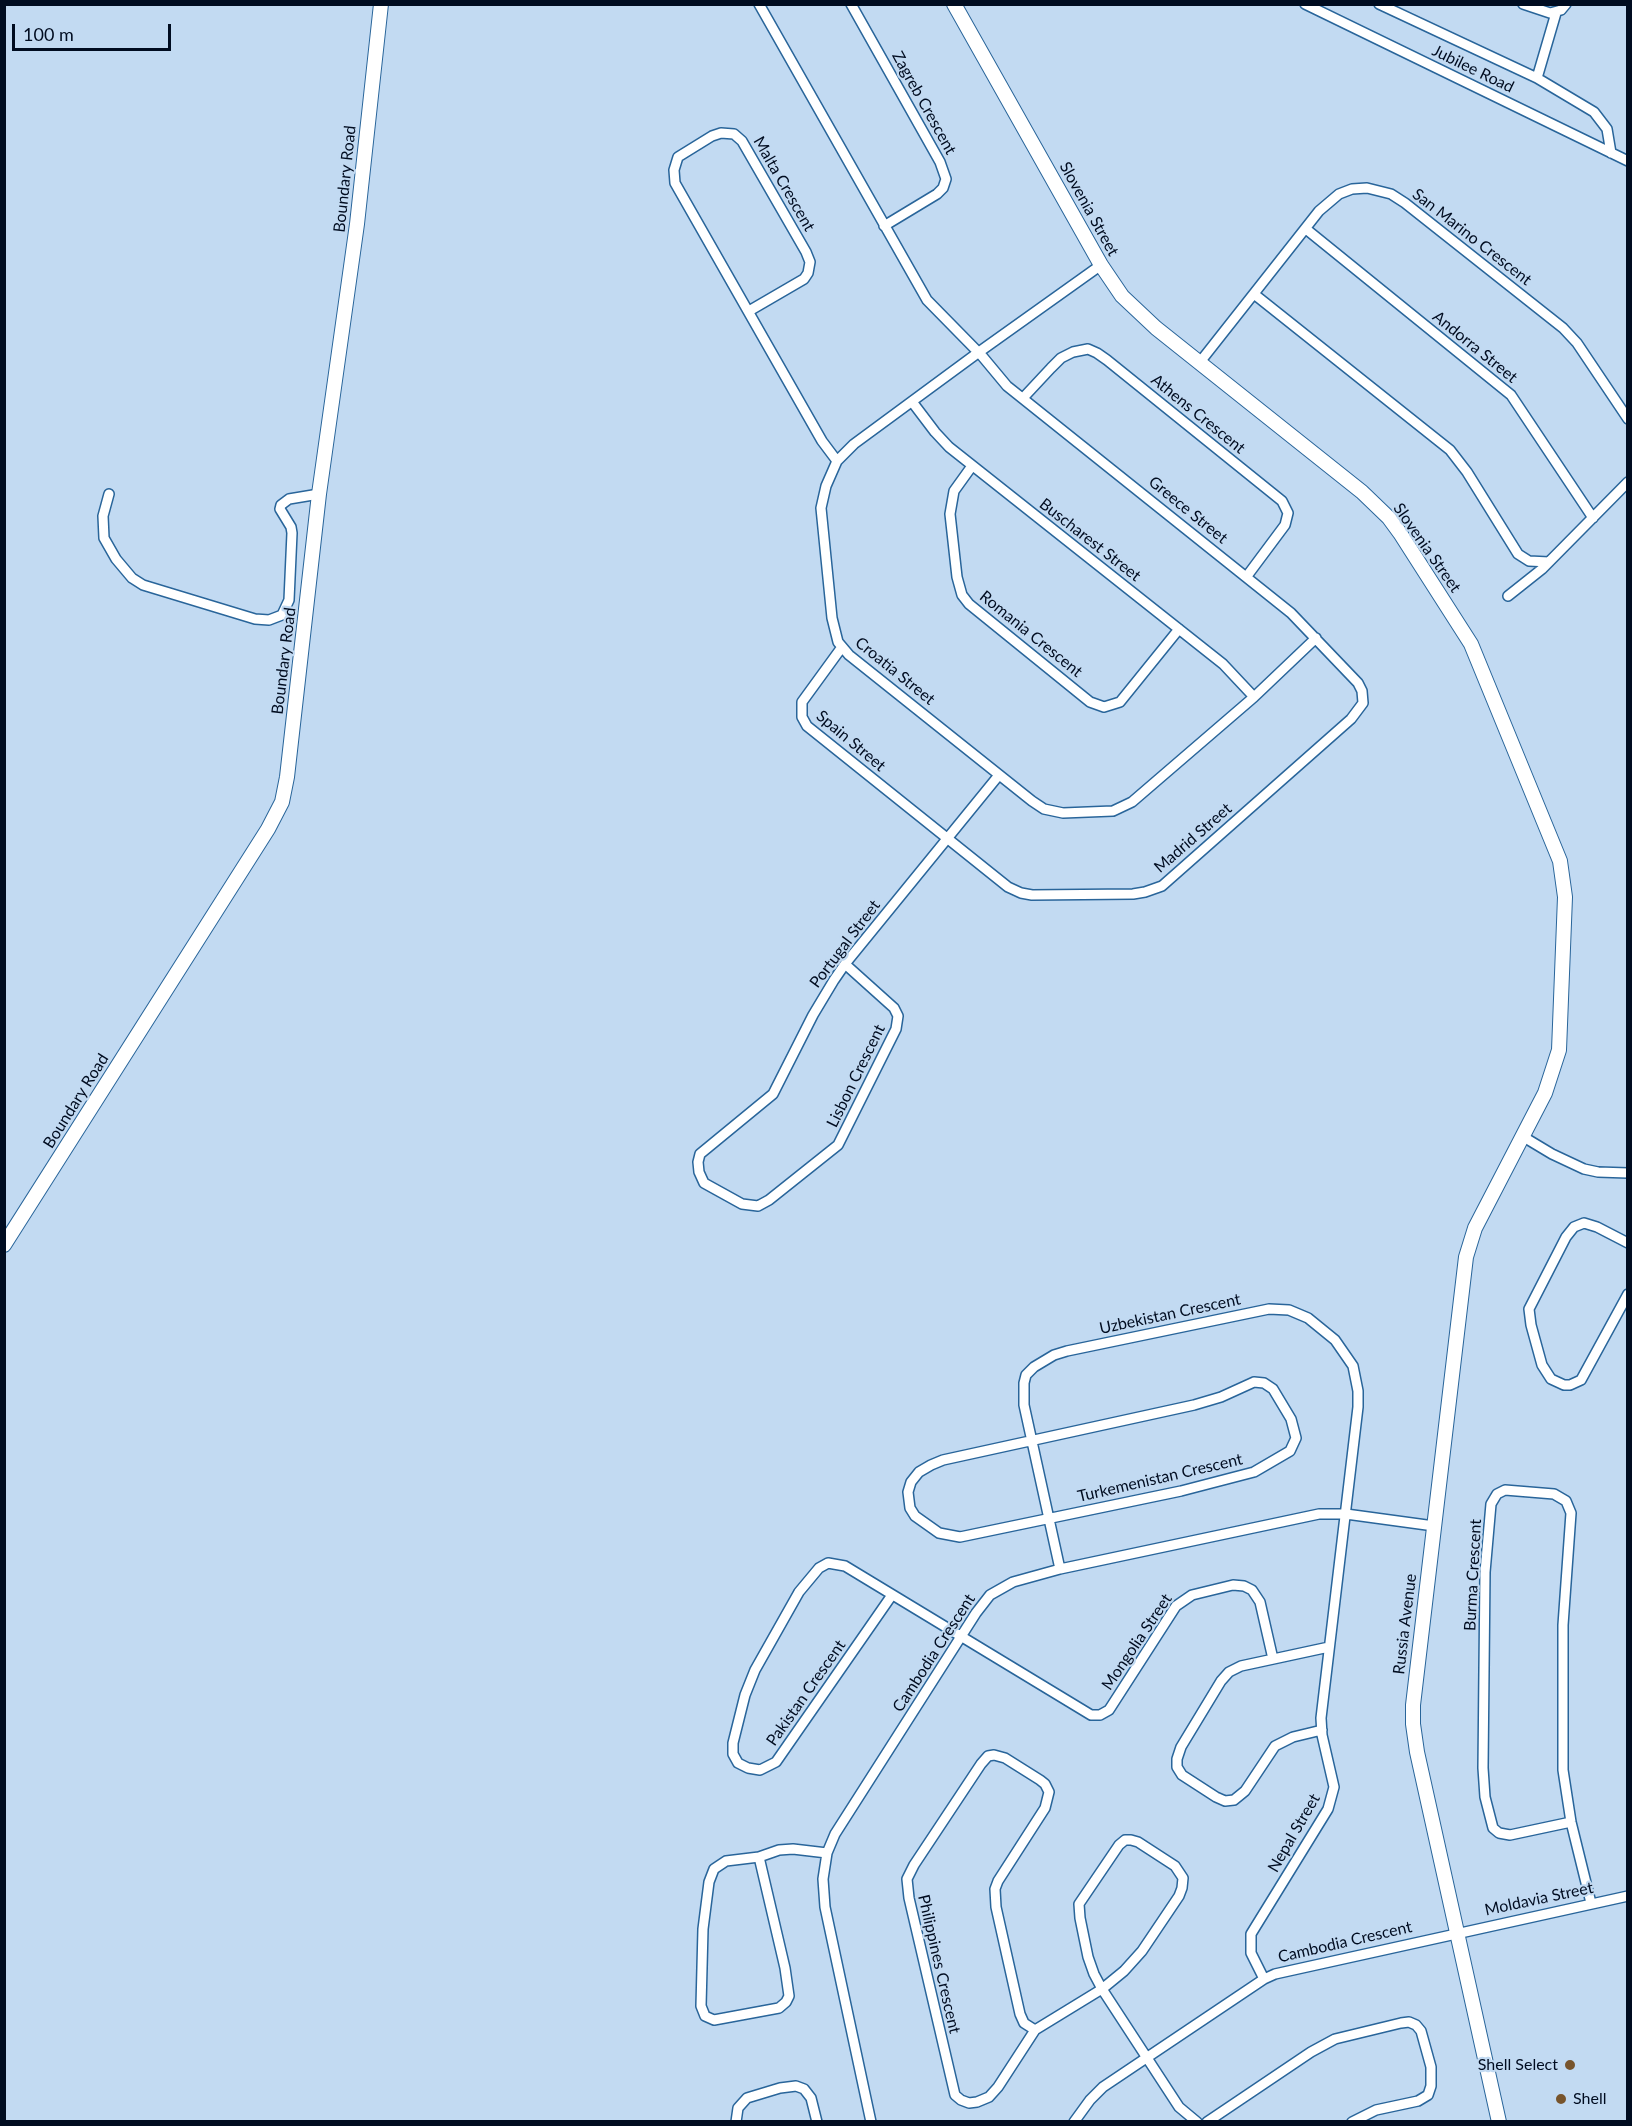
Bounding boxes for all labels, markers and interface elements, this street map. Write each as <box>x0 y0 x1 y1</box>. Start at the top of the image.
scale bar <box>15 12 174 50</box>
text: 100 m <box>23 23 74 45</box>
street label: Jubilee Road <box>1429 41 1517 97</box>
street label: Zagreb Crescent <box>888 48 960 158</box>
street label: Boundary Road <box>330 124 360 234</box>
street label: Malta Crescent <box>749 133 819 235</box>
street label: Slovenia Street <box>1055 159 1123 259</box>
street label: San Marino Crescent <box>1409 185 1535 289</box>
street label: Andorra Street <box>1429 307 1521 387</box>
street label: Athens Crescent <box>1147 370 1249 458</box>
street label: Greece Street <box>1145 472 1231 548</box>
street label: Buscharest Street <box>1035 494 1145 586</box>
street label: Slovenia Street <box>1389 500 1465 596</box>
street label: Romania Crescent <box>976 587 1086 681</box>
street label: Boundary Road <box>268 606 300 716</box>
street label: Croatia Street <box>851 633 939 709</box>
street label: Spain Street <box>812 707 890 775</box>
street label: Madrid Street <box>1150 799 1236 877</box>
street label: Portugal Street <box>806 896 884 992</box>
street label: Lisbon Crescent <box>823 1021 889 1131</box>
street label: Boundary Road <box>39 1050 113 1152</box>
street label: Uzbekistan Crescent <box>1098 1290 1242 1338</box>
street label: Turkemenistan Crescent <box>1076 1450 1244 1506</box>
street label: Burma Crescent <box>1460 1519 1486 1631</box>
street label: Russia Avenue <box>1389 1573 1421 1675</box>
street label: Cambodia Crescent <box>889 1590 979 1716</box>
street label: Mongolia Street <box>1098 1590 1176 1694</box>
street label: Pakistan Crescent <box>762 1636 850 1750</box>
street label: Nepal Street <box>1264 1790 1324 1876</box>
street label: Moldavia Street <box>1483 1878 1595 1920</box>
street label: Philippines Crescent <box>914 1893 964 2035</box>
street label: Cambodia Crescent <box>1276 1917 1414 1967</box>
place label: Shell Select <box>1478 2055 1558 2075</box>
marker: Shell Select <box>1563 2058 1577 2072</box>
place label: Shell <box>1573 2089 1606 2109</box>
marker: Shell <box>1554 2092 1568 2106</box>

